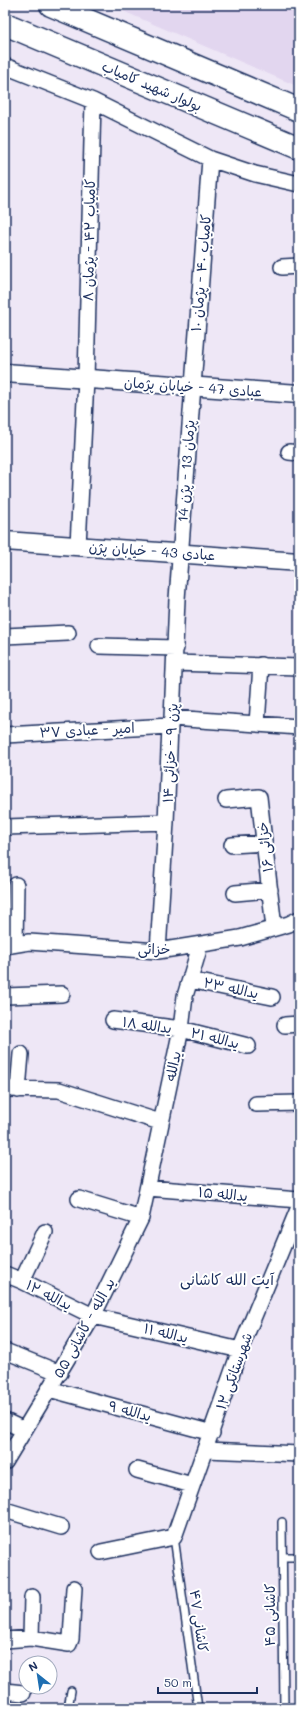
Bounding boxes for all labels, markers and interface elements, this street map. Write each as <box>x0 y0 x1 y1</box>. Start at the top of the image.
street label: بولوار شهید کامیاب <box>99 56 205 116</box>
street label: کامیاب ۴۲ - پژمان ۸ <box>78 178 100 302</box>
street label: کامیاب ۴۰ - پژمان ۱۰ <box>186 213 216 333</box>
street label: عبادی 47 - خیابان پژمان <box>123 372 263 402</box>
street label: پژمان 13 - پژن 14 <box>172 419 200 523</box>
street label: عبادی 43 - خیابان پژن <box>88 537 216 565</box>
street label: پژن ۹ - خزائی ۱۴ <box>157 703 183 803</box>
street label: امیر - عبادی ۳۷ <box>39 718 135 741</box>
street label: خزائی ۱۶ <box>252 821 277 873</box>
street label: خزائی <box>138 939 170 958</box>
street label: یدالله ۲۳ <box>202 972 260 1003</box>
street label: یدالله ۱۸ <box>121 1012 173 1037</box>
street label: یدالله ۲۱ <box>189 1022 241 1053</box>
street label: یدالله <box>160 1049 185 1083</box>
street label: یدالله ۱۵ <box>197 1182 249 1205</box>
district label: آیت الله کاشانی <box>180 1269 275 1290</box>
street label: ید الله - کاشانی ۵۵ <box>48 1274 119 1381</box>
street label: یدالله ۱۲ <box>23 1275 76 1314</box>
street label: یدالله ۱۱ <box>142 1318 190 1347</box>
street label: شهرستانکی ۱۲ <box>211 1330 256 1412</box>
street label: یدالله ۹ <box>107 1396 154 1425</box>
street label: کاشانی ۴۵ <box>260 1584 279 1646</box>
street label: کاشانی ۴۷ <box>186 1588 213 1654</box>
north arrow <box>18 1655 58 1695</box>
text: N <box>25 1657 40 1674</box>
scale bar <box>158 1669 257 1695</box>
text: 50 m <box>164 1674 192 1690</box>

